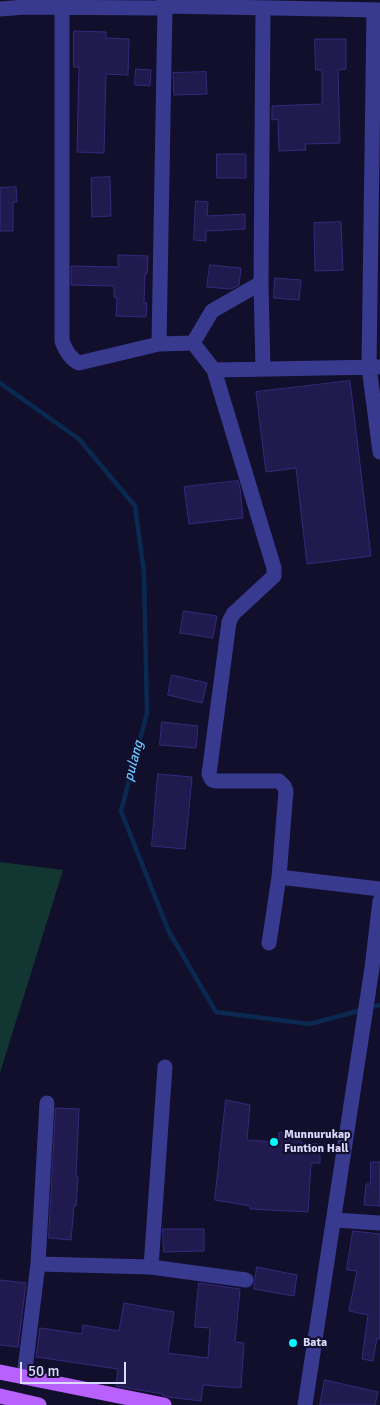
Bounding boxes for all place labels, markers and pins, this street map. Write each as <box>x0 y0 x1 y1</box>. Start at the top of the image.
place label: Munnurukap Funtion Hall <box>284 1128 351 1156</box>
marker: Munnurukap Funtion Hall <box>268 1136 280 1148</box>
place label: Bata <box>303 1336 327 1350</box>
marker: Bata <box>287 1337 299 1349</box>

